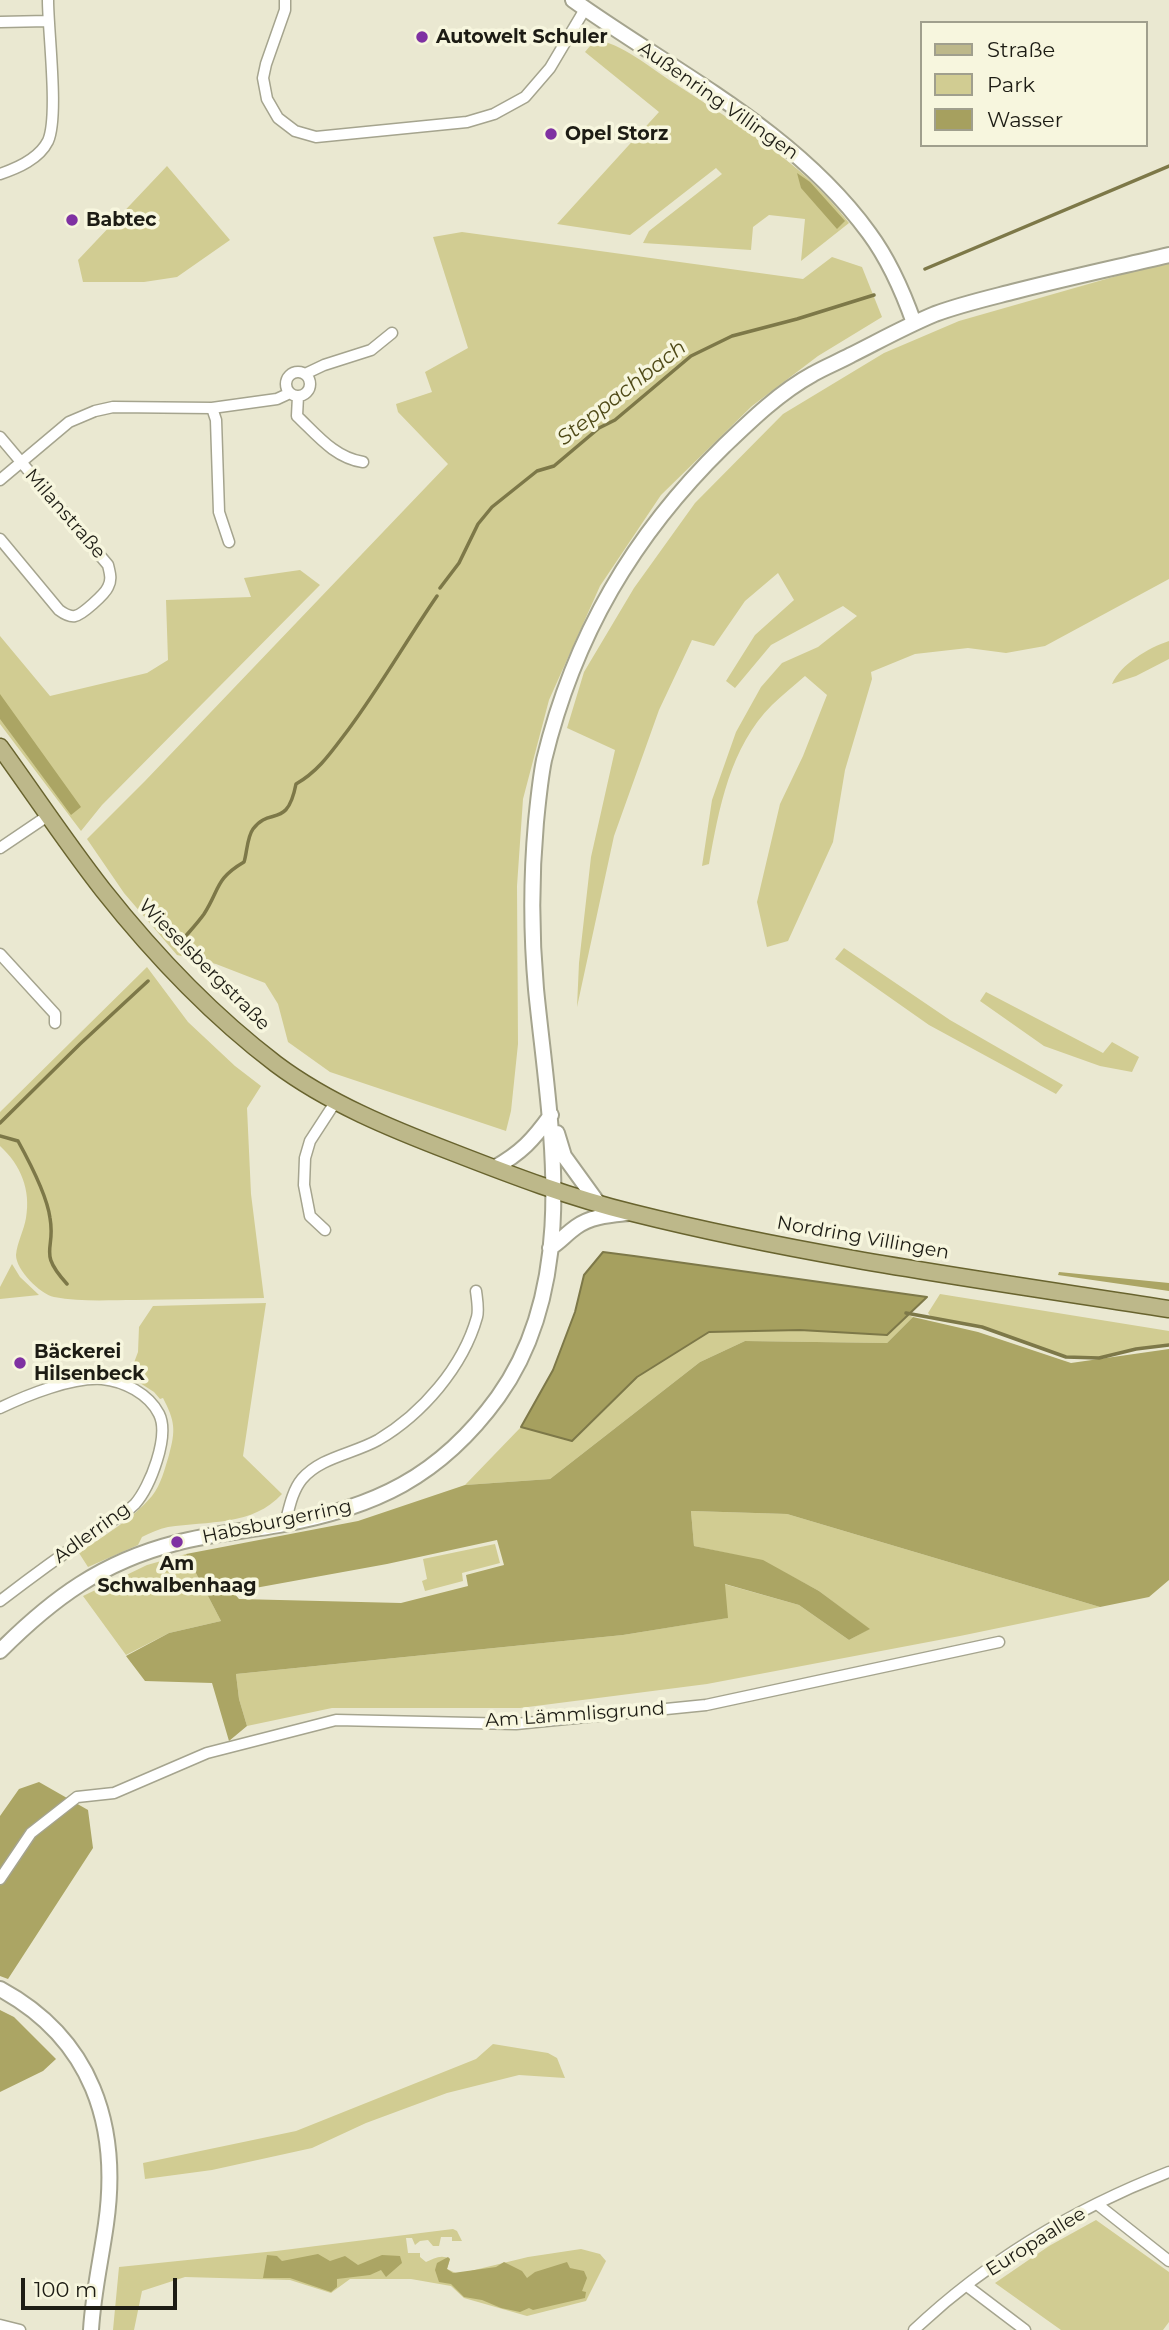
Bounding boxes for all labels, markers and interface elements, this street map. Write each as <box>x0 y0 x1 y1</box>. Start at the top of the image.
legend <box>920 21 1148 147</box>
place label: Autowelt Schuler <box>436 26 608 48</box>
marker: Autowelt Schuler <box>414 29 430 45</box>
street label: Außenring Villingen <box>634 37 802 165</box>
text: Straße <box>987 37 1055 62</box>
text: Park <box>987 72 1035 97</box>
text: Wasser <box>987 107 1063 132</box>
place label: Opel Storz <box>565 123 668 145</box>
marker: Opel Storz <box>543 126 559 142</box>
place label: Babtec <box>86 209 157 231</box>
marker: Babtec <box>64 212 80 228</box>
water label: Steppachbach <box>553 335 691 451</box>
street label: Milanstraße <box>20 464 110 564</box>
street label: Wieselsbergstraße <box>134 895 274 1035</box>
street label: Nordring Villingen <box>775 1212 951 1264</box>
place label: Bäckerei Hilsenbeck <box>34 1341 145 1385</box>
marker: Bäckerei Hilsenbeck <box>12 1355 28 1371</box>
street label: Habsburgerring <box>200 1495 354 1549</box>
street label: Adlerring <box>49 1498 135 1568</box>
marker: Am Schwalbenhaag <box>169 1534 185 1550</box>
place label: Am Schwalbenhaag <box>97 1553 257 1597</box>
street label: Am Lämmlisgrund <box>484 1697 666 1733</box>
street label: Europaallee <box>982 2202 1090 2282</box>
scale bar <box>24 2264 180 2308</box>
text: 100 m <box>34 2277 97 2302</box>

